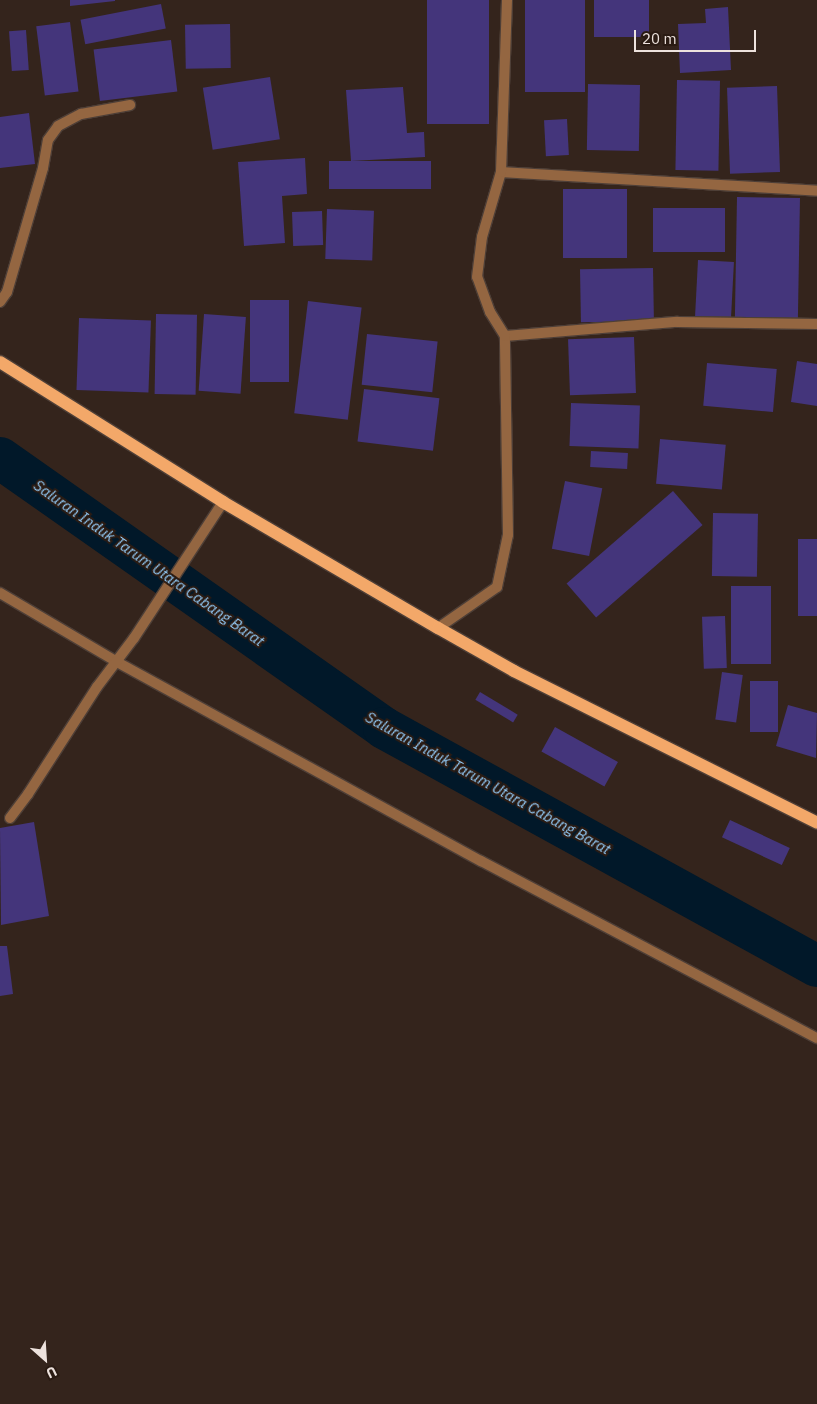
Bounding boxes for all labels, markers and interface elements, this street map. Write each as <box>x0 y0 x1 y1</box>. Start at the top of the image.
scale bar <box>637 20 760 52</box>
text: 20 m <box>642 29 677 48</box>
water label: Saluran Induk Tarum Utara Cabang Barat <box>30 476 268 650</box>
water label: Saluran Induk Tarum Utara Cabang Barat <box>362 708 614 858</box>
north arrow <box>20 1334 70 1384</box>
text: U <box>43 1362 60 1383</box>

